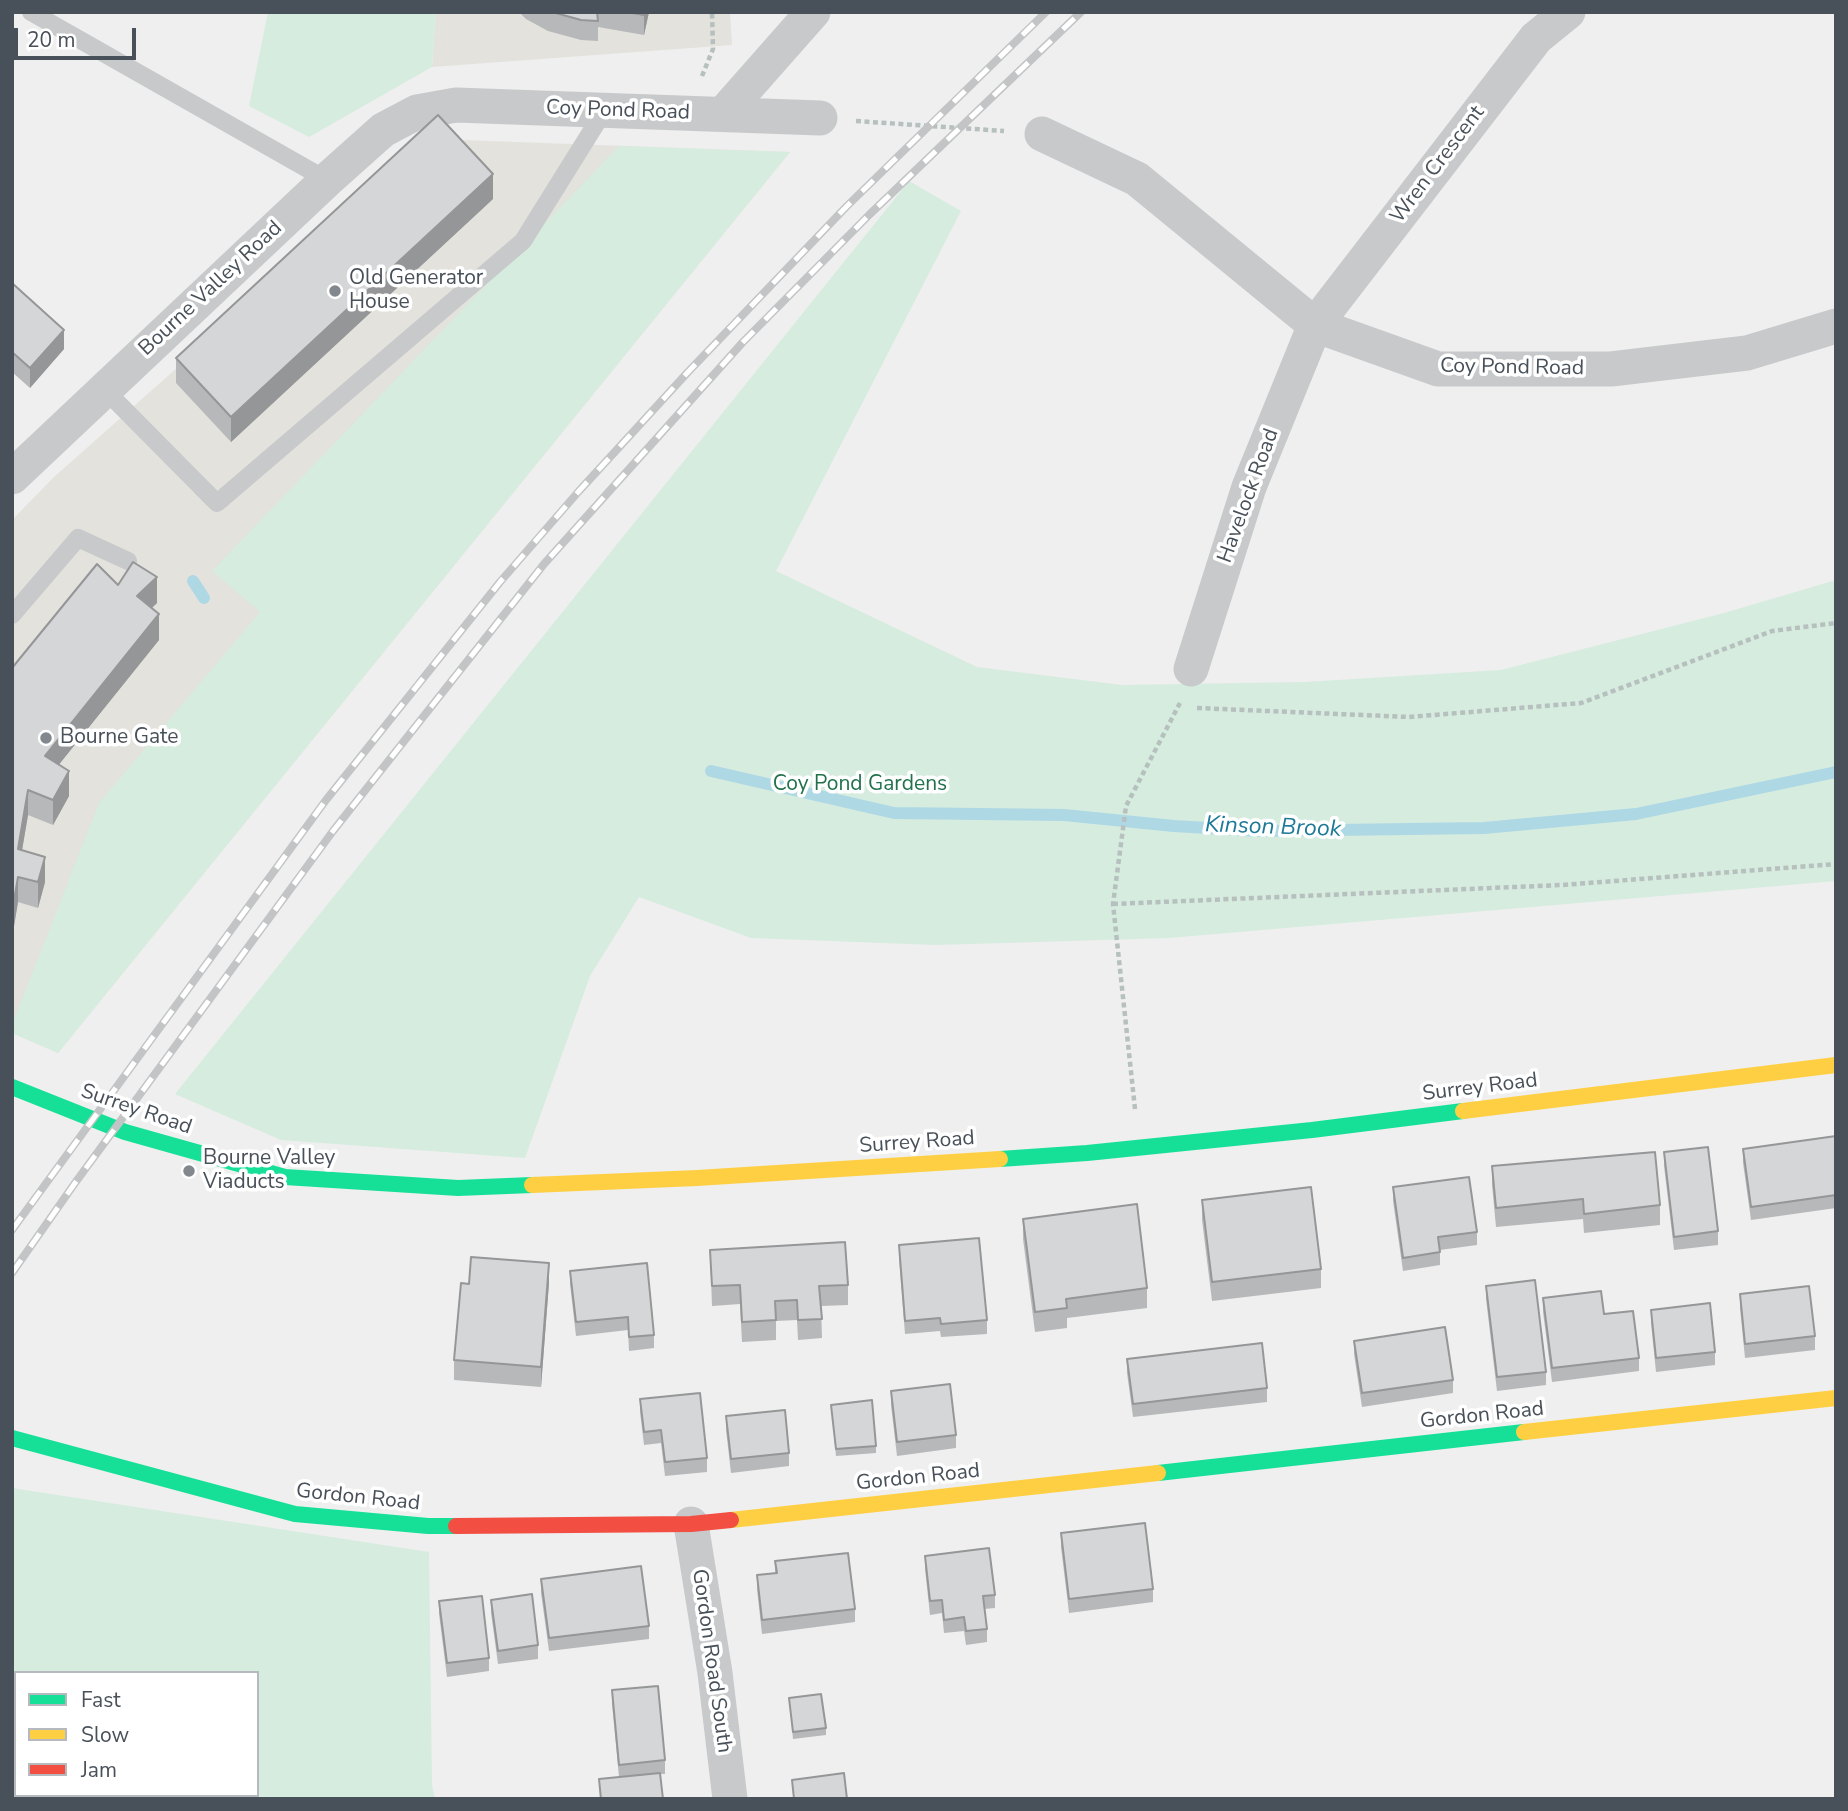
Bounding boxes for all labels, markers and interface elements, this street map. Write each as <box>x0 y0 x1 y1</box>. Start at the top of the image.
scale bar <box>18 14 140 58</box>
text: 20 m <box>27 26 76 54</box>
street label: Coy Pond Road <box>546 96 690 126</box>
street label: Wren Crescent <box>1386 101 1490 229</box>
street label: Bourne Valley Road <box>134 216 288 362</box>
place label: Old Generator House <box>349 266 483 316</box>
marker: Old Generator House <box>327 283 343 299</box>
street label: Coy Pond Road <box>1440 354 1584 382</box>
street label: Havelock Road <box>1213 425 1285 567</box>
place label: Bourne Gate <box>60 725 178 751</box>
marker: Bourne Gate <box>38 730 54 746</box>
park label: Coy Pond Gardens <box>773 772 947 798</box>
water label: Kinson Brook <box>1204 812 1342 844</box>
street label: Surrey Road <box>1421 1068 1539 1108</box>
street label: Surrey Road <box>77 1079 195 1141</box>
street label: Surrey Road <box>858 1126 976 1160</box>
place label: Bourne Valley Viaducts <box>203 1146 335 1196</box>
marker: Bourne Valley Viaducts <box>181 1163 197 1179</box>
street label: Gordon Road <box>1419 1397 1545 1435</box>
street label: Gordon Road <box>855 1459 981 1497</box>
street label: Gordon Road <box>295 1479 421 1517</box>
street label: Gordon Road South <box>686 1567 736 1755</box>
legend <box>14 1671 259 1797</box>
text: Fast <box>81 1686 121 1714</box>
text: Slow <box>81 1721 129 1749</box>
text: Jam <box>81 1756 117 1784</box>

